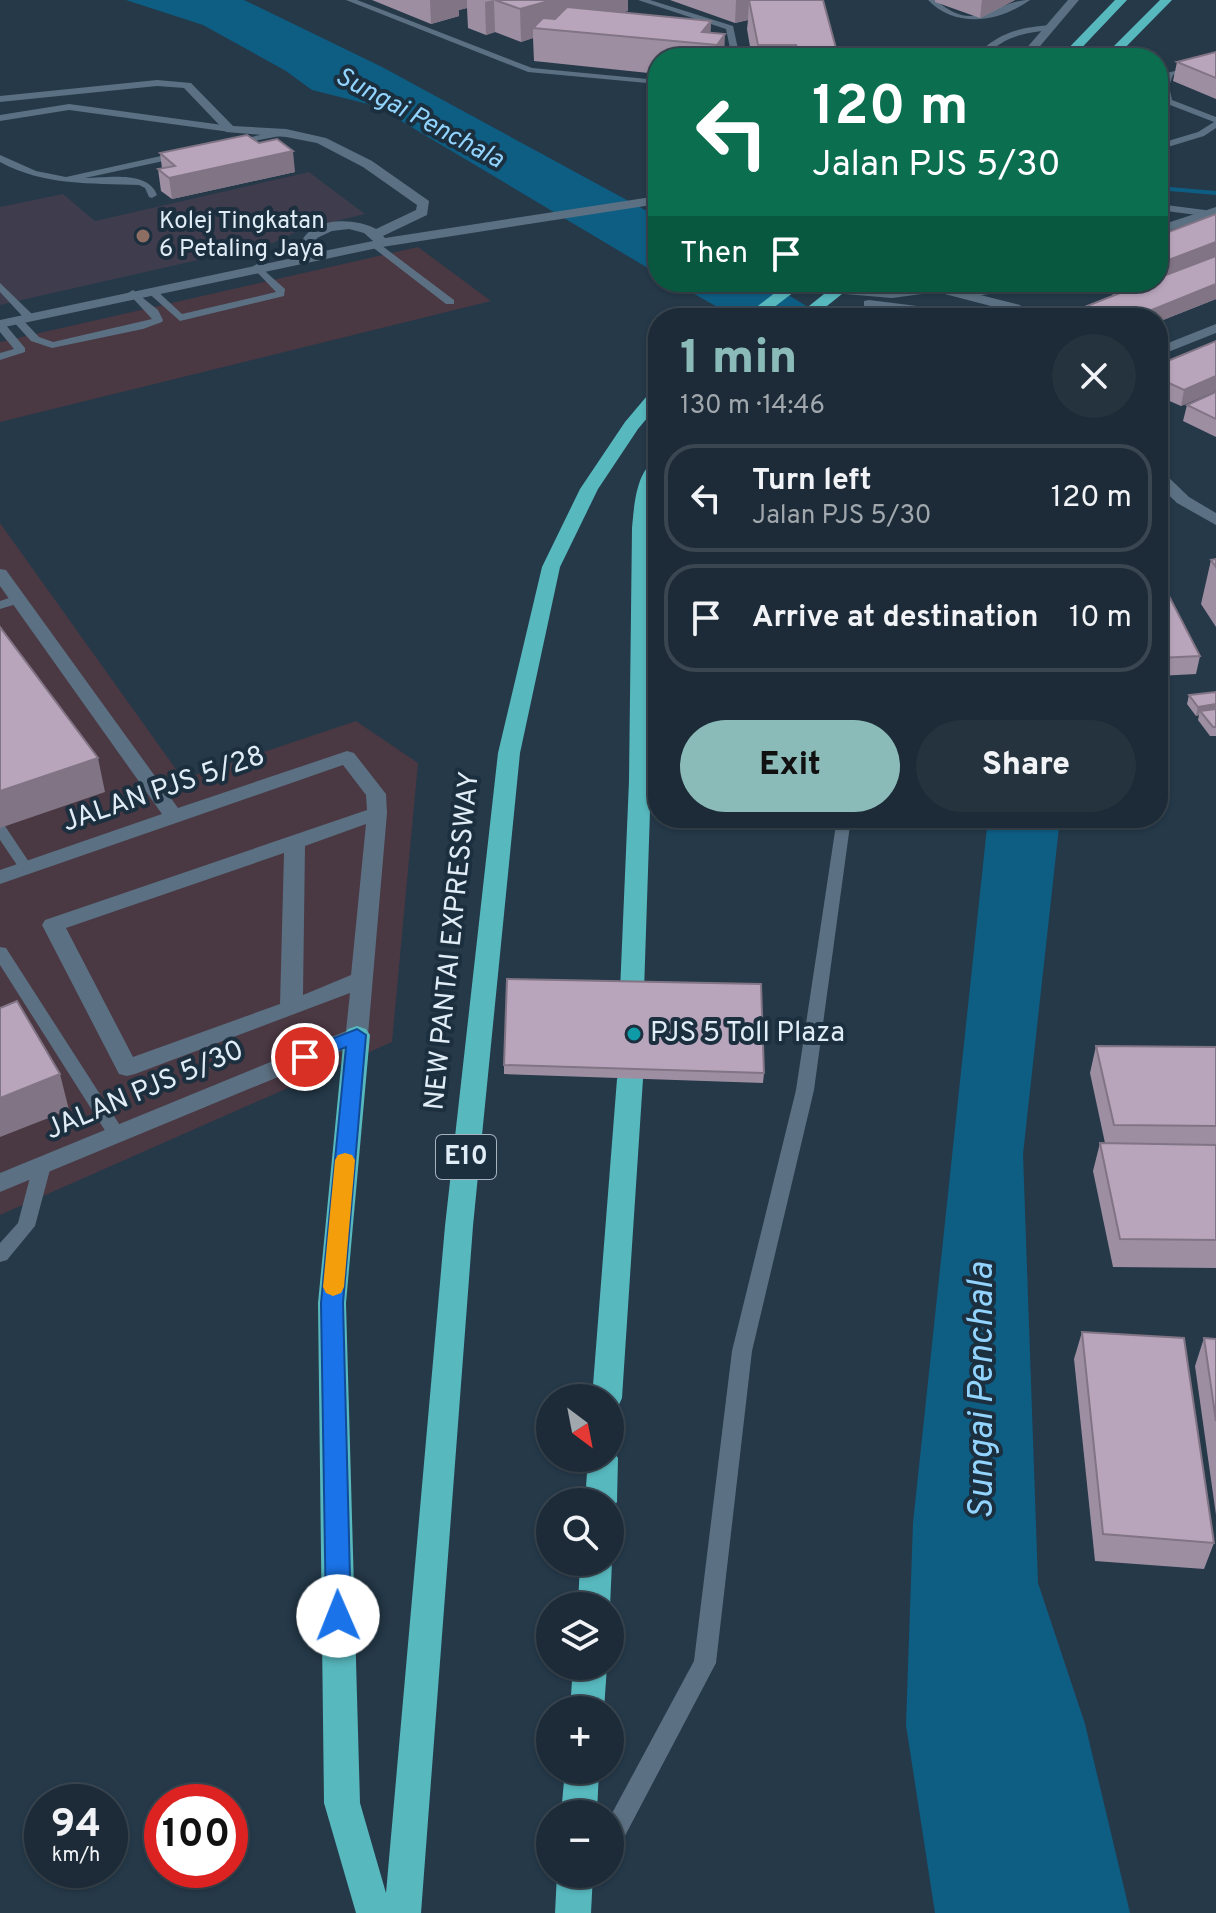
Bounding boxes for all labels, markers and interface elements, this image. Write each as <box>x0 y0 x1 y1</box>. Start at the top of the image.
water label: Sungai Penchala <box>329 61 509 178</box>
text: 120 m <box>812 74 969 144</box>
icon: left <box>680 80 784 184</box>
text: Jalan PJS 5/30 <box>812 143 1061 189</box>
place label: Kolej Tingkatan 6 Petaling Jaya <box>159 207 325 265</box>
marker: Kolej Tingkatan 6 Petaling Jaya <box>134 227 152 245</box>
icon: arrive <box>764 232 808 276</box>
text: Then <box>680 236 748 273</box>
text: 1 min <box>680 330 797 390</box>
button: close <box>1052 334 1136 418</box>
text: 130 m · 14:46 <box>680 390 825 423</box>
text: Turn left <box>752 463 872 500</box>
icon: left <box>684 476 728 520</box>
text: 120 m <box>1051 480 1132 517</box>
text: Jalan PJS 5/30 <box>752 500 931 533</box>
icon: arrive <box>684 596 728 640</box>
text: Arrive at destination <box>752 600 1038 637</box>
text: 10 m <box>1069 600 1132 637</box>
button: Exit <box>680 720 900 812</box>
button: Share <box>916 720 1136 812</box>
street label: JALAN PJS 5/28 <box>58 738 270 842</box>
street label: NEW PANTAI EXPRESSWAY <box>417 770 489 1112</box>
place label: PJS 5 Toll Plaza <box>650 1016 845 1052</box>
pin <box>271 1023 339 1091</box>
marker: PJS 5 Toll Plaza <box>625 1025 643 1043</box>
street label: JALAN PJS 5/30 <box>40 1033 250 1149</box>
icon: arrive <box>283 1035 327 1079</box>
road number: E10 <box>436 1135 496 1179</box>
water label: Sungai Penchala <box>960 1262 1006 1520</box>
north arrow <box>536 1384 624 1472</box>
map controls <box>536 1384 624 1888</box>
button: search <box>536 1488 624 1576</box>
position arrow <box>296 1574 380 1658</box>
button: layers <box>536 1592 624 1680</box>
button: + <box>536 1696 624 1784</box>
speed limit sign: 100 <box>144 1784 248 1888</box>
button: − <box>536 1800 624 1888</box>
text: 94 <box>51 1801 101 1851</box>
text: km/h <box>52 1843 100 1869</box>

